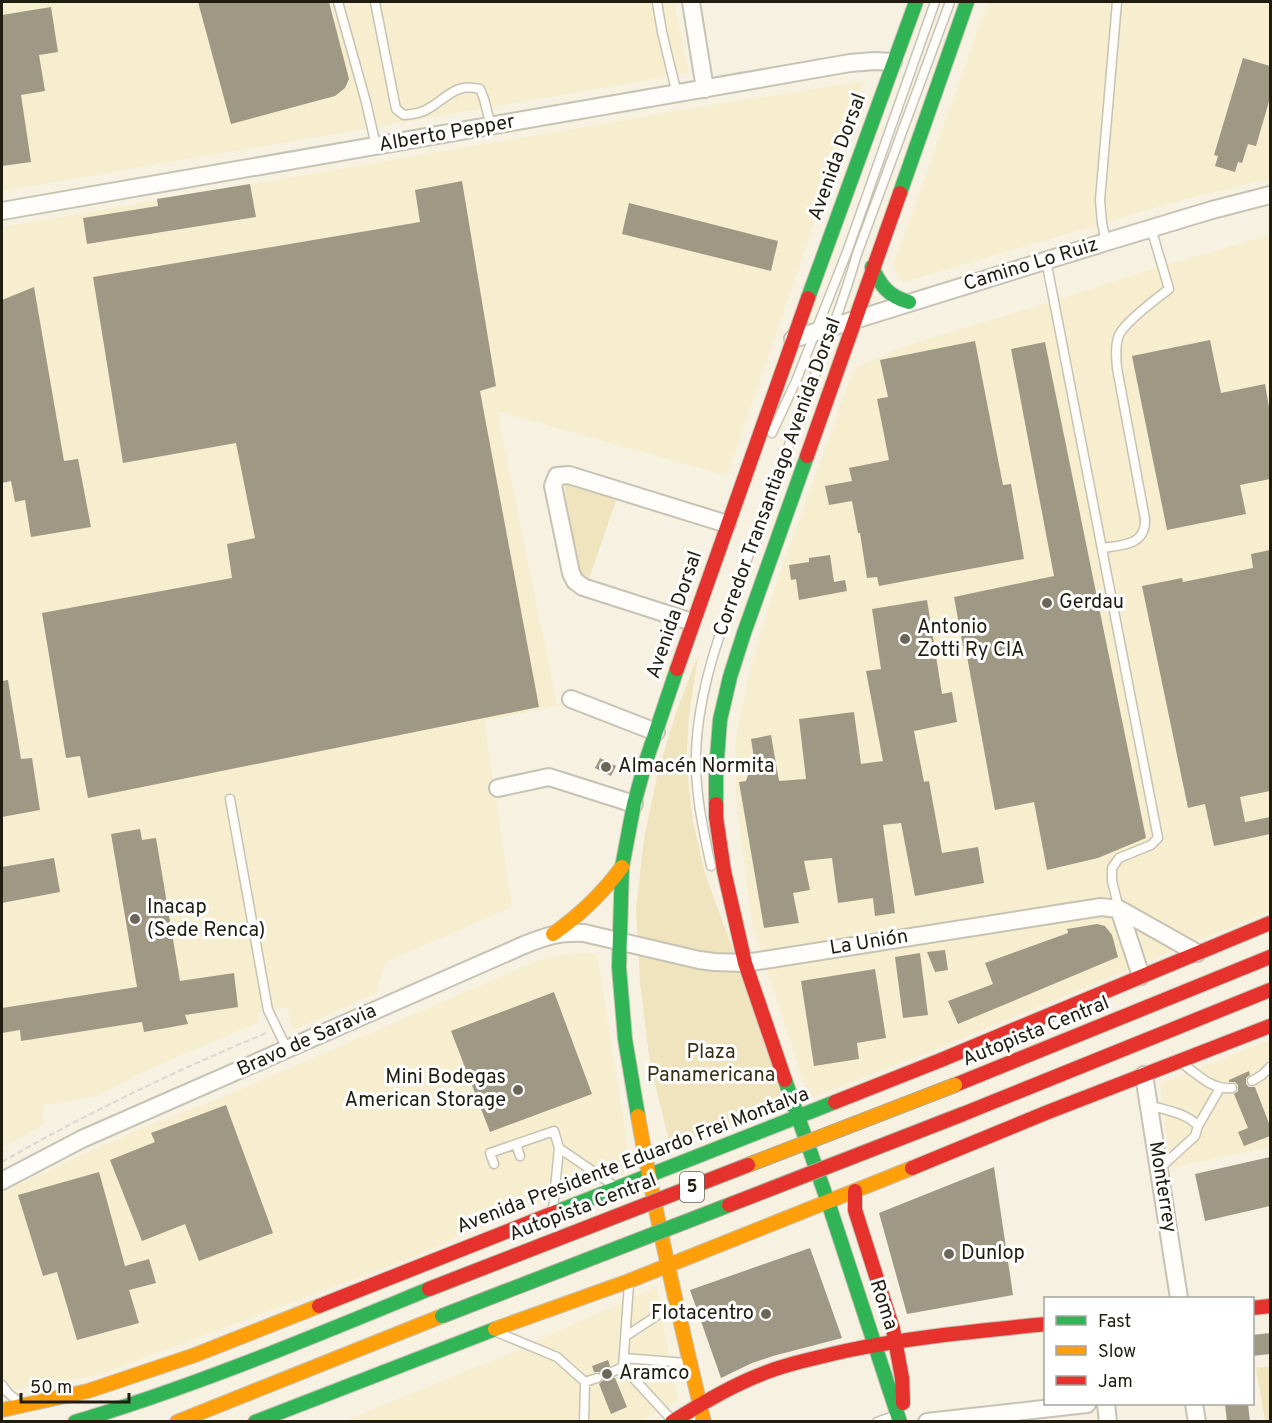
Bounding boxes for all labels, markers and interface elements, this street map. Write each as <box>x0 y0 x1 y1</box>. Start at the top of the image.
street label: Avenida Dorsal <box>803 90 873 224</box>
street label: Alberto Pepper <box>377 109 517 159</box>
street label: Camino Lo Ruiz <box>960 232 1102 298</box>
street label: Corredor Transantiago Avenida Dorsal <box>708 314 848 640</box>
street label: Avenida Dorsal <box>641 548 709 682</box>
place label: Gerdau <box>1059 590 1124 616</box>
marker: Gerdau <box>1040 596 1054 610</box>
place label: Antonio Zotti Ry CIA <box>917 615 1025 664</box>
marker: Antonio Zotti Ry CIA <box>898 632 912 646</box>
place label: Almacén Normita <box>618 754 774 780</box>
marker: Almacén Normita <box>599 760 613 774</box>
place label: Inacap (Sede Renca) <box>147 895 265 944</box>
marker: Inacap (Sede Renca) <box>128 912 142 926</box>
street label: La Unión <box>828 924 910 962</box>
street label: Autopista Central <box>959 991 1113 1073</box>
street label: Bravo de Saravia <box>233 999 381 1083</box>
park label: Plaza Panamericana <box>647 1040 775 1089</box>
place label: Mini Bodegas American Storage <box>345 1065 506 1114</box>
street label: Avenida Presidente Eduardo Frei Montalva <box>453 1082 813 1240</box>
marker: Mini Bodegas American Storage <box>511 1083 525 1097</box>
street label: Monterrey <box>1142 1139 1182 1235</box>
street label: Autopista Central <box>505 1168 661 1248</box>
road number: 5 <box>680 1172 704 1202</box>
place label: Dunlop <box>961 1241 1025 1267</box>
marker: Dunlop <box>942 1247 956 1261</box>
street label: Roma <box>863 1277 903 1333</box>
legend <box>1044 1297 1254 1405</box>
place label: Flotacentro <box>651 1301 754 1327</box>
marker: Flotacentro <box>759 1307 773 1321</box>
text: Fast <box>1098 1311 1131 1334</box>
text: Slow <box>1098 1341 1136 1364</box>
place label: Aramco <box>619 1361 689 1387</box>
scale bar <box>21 1366 129 1404</box>
marker: Aramco <box>600 1367 614 1381</box>
text: Jam <box>1098 1371 1133 1394</box>
text: 50 m <box>30 1377 72 1400</box>

